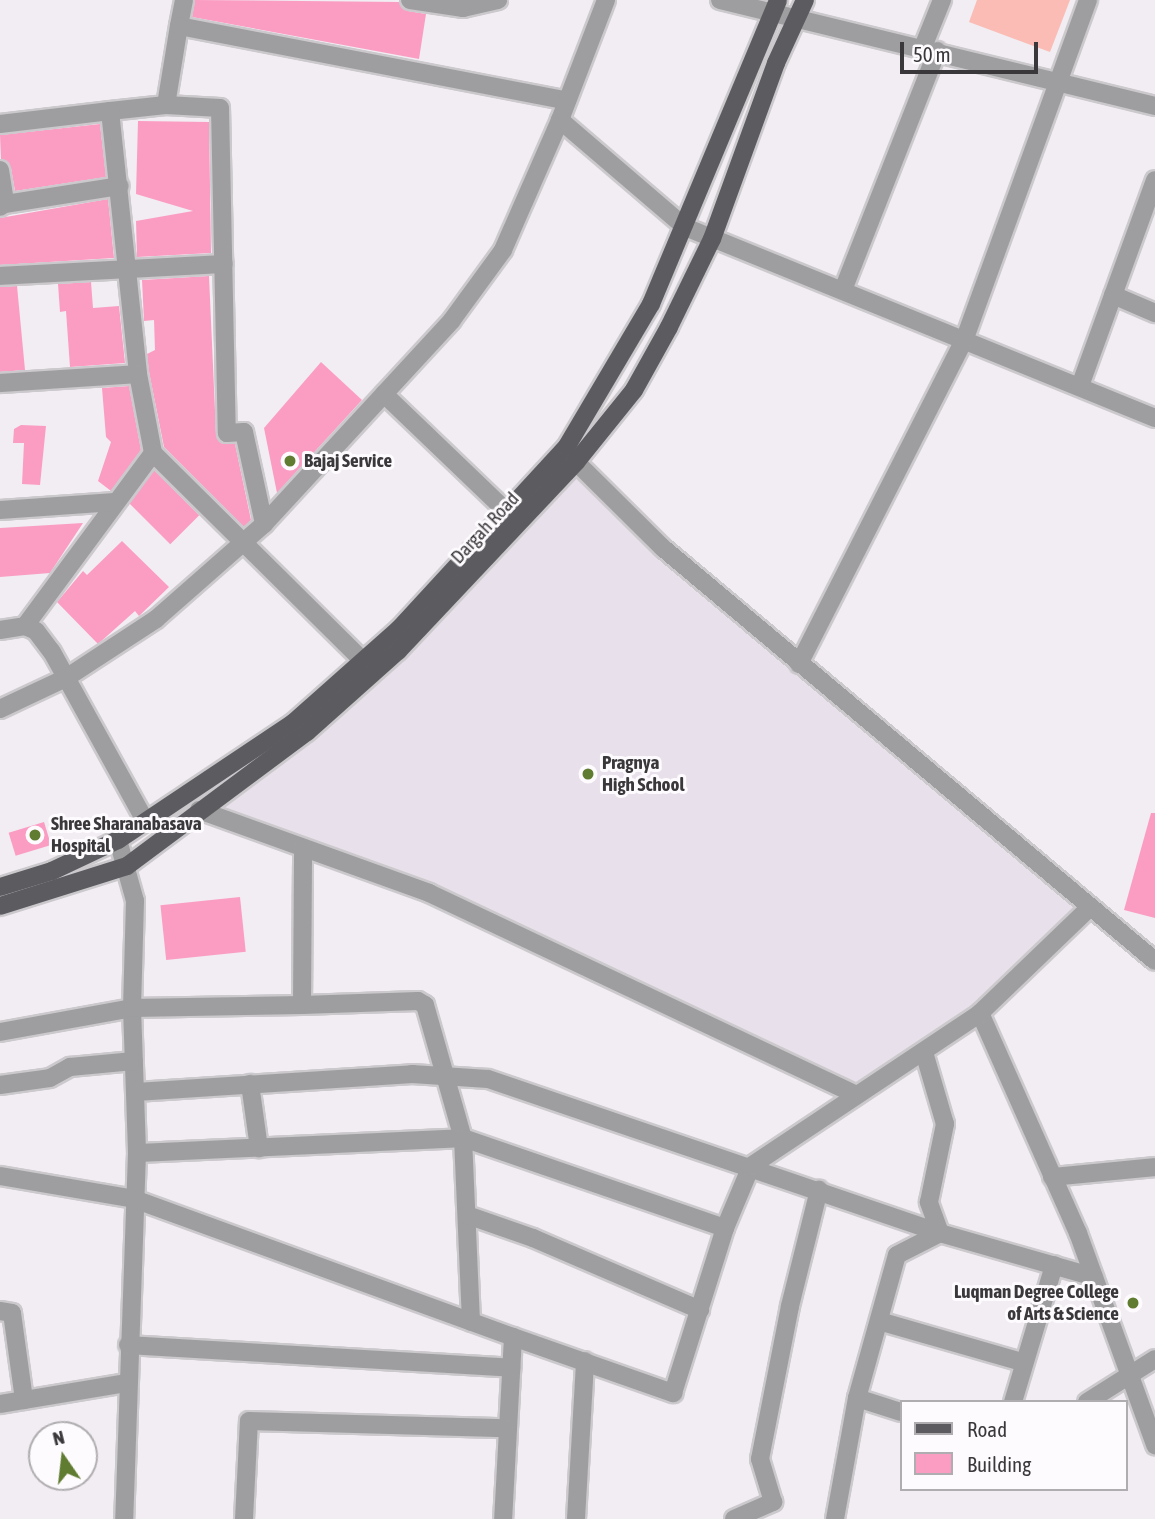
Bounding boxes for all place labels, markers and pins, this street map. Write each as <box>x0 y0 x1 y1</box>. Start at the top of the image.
place label: Bajaj Service <box>304 450 392 472</box>
marker: Bajaj Service <box>282 453 298 469</box>
place label: Pragnya High School <box>602 752 685 796</box>
marker: Pragnya High School <box>580 766 596 782</box>
place label: Shree Sharanabasava Hospital <box>51 813 202 857</box>
marker: Shree Sharanabasava Hospital <box>25 825 45 845</box>
place label: Luqman Degree College of Arts & Science <box>954 1281 1119 1325</box>
marker: Luqman Degree College of Arts & Science <box>1125 1295 1141 1311</box>

